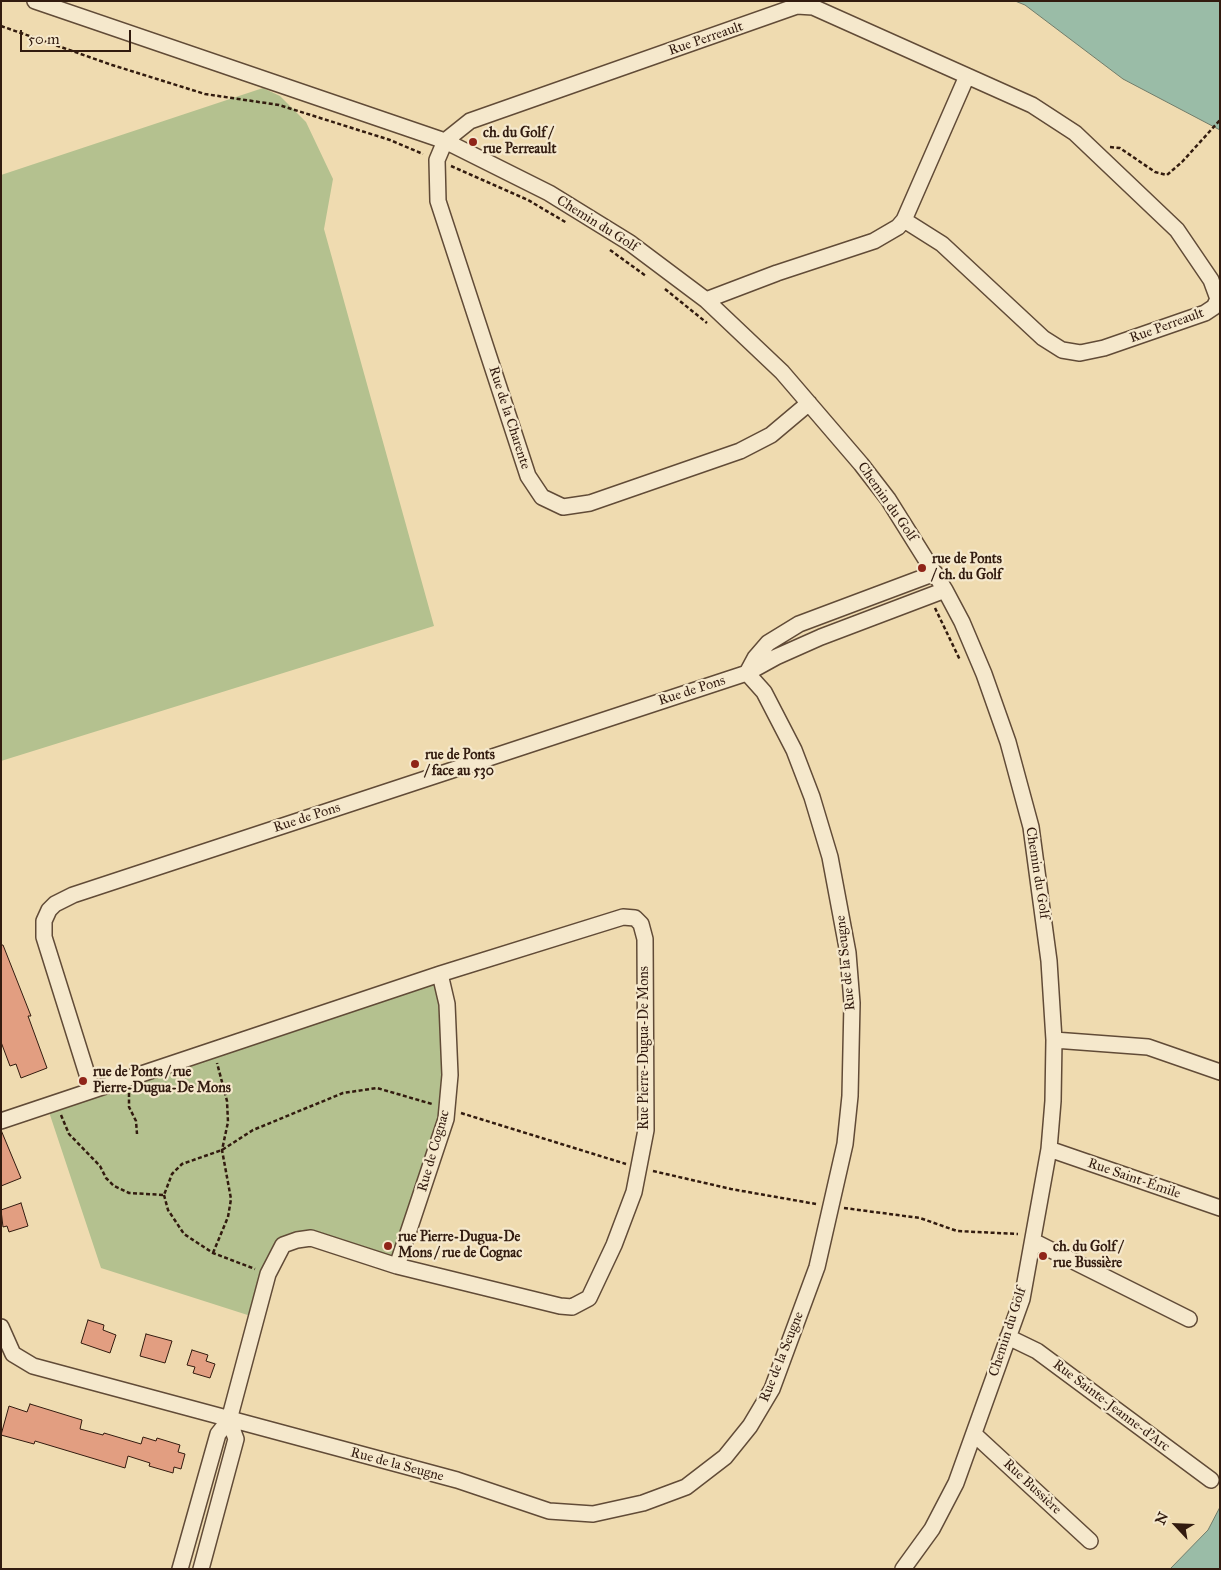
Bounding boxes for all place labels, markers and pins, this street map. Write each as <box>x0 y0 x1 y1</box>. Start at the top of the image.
place label: ch. du Golf / rue Perreault <box>483 126 556 158</box>
marker: ch. du Golf / rue Perreault <box>467 136 479 148</box>
place label: rue de Ponts / ch. du Golf <box>932 552 1002 584</box>
marker: rue de Ponts / ch. du Golf <box>916 562 928 574</box>
place label: rue de Ponts / face au 530 <box>425 748 495 780</box>
marker: rue de Ponts / face au 530 <box>409 758 421 770</box>
place label: rue de Ponts / rue Pierre-Dugua-De Mons <box>93 1065 231 1098</box>
marker: rue de Ponts / rue Pierre-Dugua-De Mons <box>77 1075 89 1087</box>
place label: rue Pierre-Dugua-De Mons / rue de Cognac <box>398 1230 522 1262</box>
marker: rue Pierre-Dugua-De Mons / rue de Cognac <box>382 1240 394 1252</box>
place label: ch. du Golf / rue Bussière <box>1053 1240 1123 1272</box>
marker: ch. du Golf / rue Bussière <box>1037 1250 1049 1262</box>

